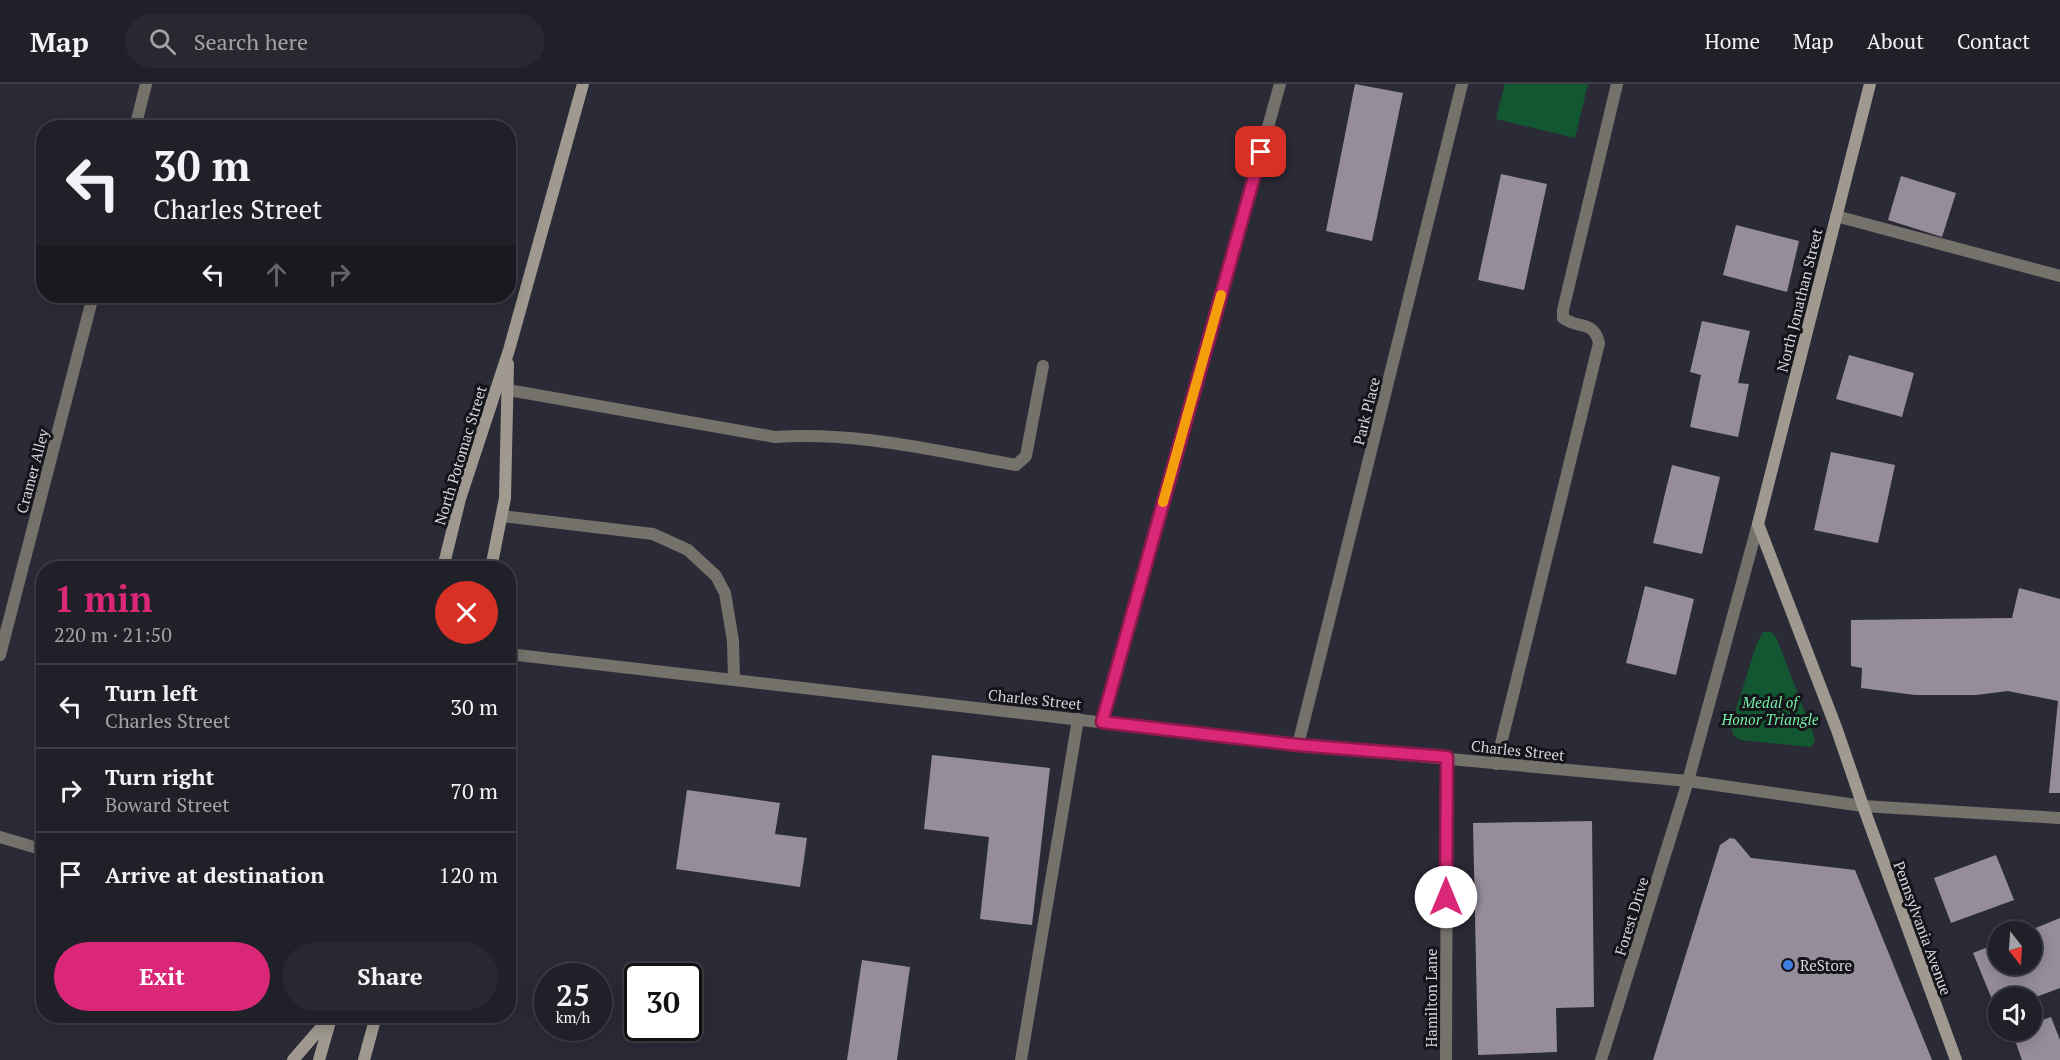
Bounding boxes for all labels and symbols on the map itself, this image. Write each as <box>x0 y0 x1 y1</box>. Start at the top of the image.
pin <box>1235 126 1286 177</box>
street label: North Jonathan Street <box>1771 226 1827 374</box>
street label: Park Place <box>1348 375 1384 447</box>
street label: North Potomac Street <box>429 382 491 527</box>
street label: Cramer Alley <box>11 426 53 515</box>
street label: Charles Street <box>987 684 1083 714</box>
park label: Medal of Honor Triangle <box>1720 692 1819 729</box>
street label: Charles Street <box>1470 735 1566 765</box>
street label: Pennsylvania Avenue <box>1889 858 1957 998</box>
position arrow <box>1414 865 1478 929</box>
street label: Forest Drive <box>1610 874 1652 958</box>
north arrow <box>1988 921 2042 975</box>
street label: Hamilton Lane <box>1421 948 1441 1048</box>
place label: ReStore <box>1800 955 1852 975</box>
marker: ReStore <box>1781 958 1795 972</box>
speed limit sign: 30 <box>624 963 702 1041</box>

